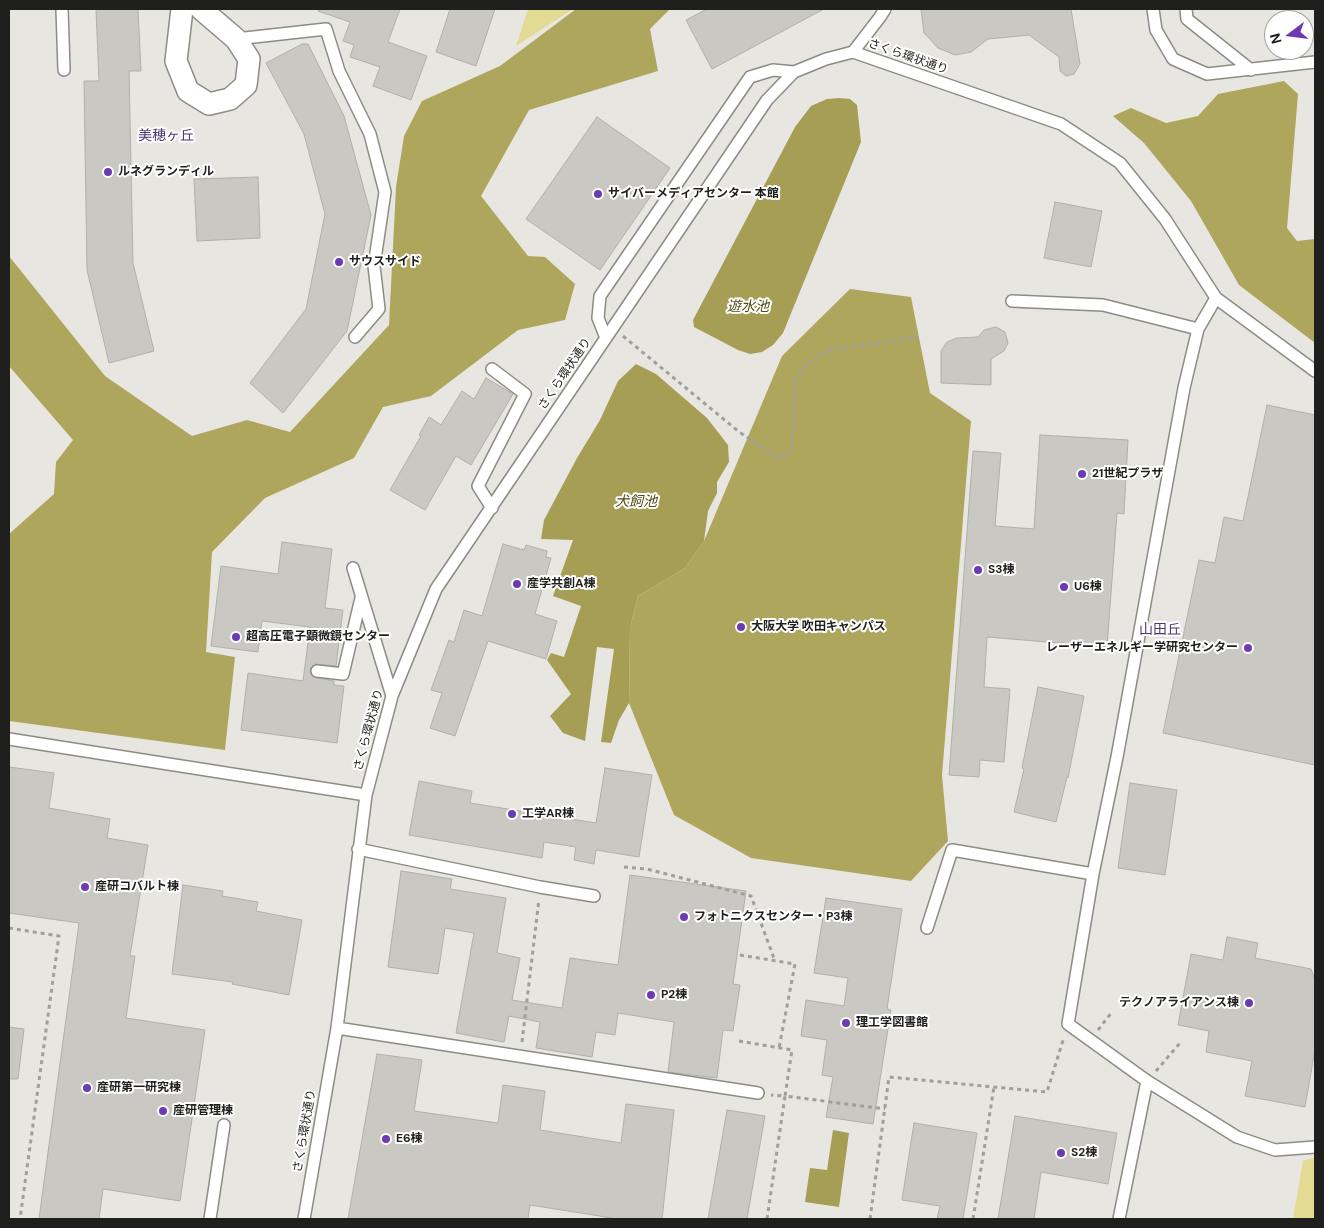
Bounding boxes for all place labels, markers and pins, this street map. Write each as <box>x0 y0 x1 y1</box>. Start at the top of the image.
place label: ルネグランディル <box>118 165 214 179</box>
marker: ルネグランディル <box>102 166 114 178</box>
place label: サイバーメディアセンター 本館 <box>608 187 779 201</box>
marker: サイバーメディアセンター 本館 <box>592 188 604 200</box>
place label: サウスサイド <box>349 255 421 269</box>
marker: サウスサイド <box>333 256 345 268</box>
place label: 21世紀プラザ <box>1092 467 1163 481</box>
marker: 21世紀プラザ <box>1076 468 1088 480</box>
place label: S3棟 <box>988 563 1014 577</box>
marker: S3棟 <box>972 564 984 576</box>
place label: 産学共創A棟 <box>527 577 596 591</box>
marker: 産学共創A棟 <box>511 578 523 590</box>
place label: U6棟 <box>1074 580 1102 594</box>
marker: U6棟 <box>1058 581 1070 593</box>
place label: 大阪大学 吹田キャンパス <box>751 620 886 634</box>
marker: 大阪大学 吹田キャンパス <box>735 621 747 633</box>
place label: 超高圧電子顕微鏡センター <box>246 630 390 644</box>
marker: 超高圧電子顕微鏡センター <box>230 631 242 643</box>
place label: レーザーエネルギー学研究センター <box>1046 641 1238 655</box>
marker: レーザーエネルギー学研究センター <box>1242 642 1254 654</box>
place label: 工学AR棟 <box>522 807 574 821</box>
marker: 工学AR棟 <box>506 808 518 820</box>
place label: 産研コバルト棟 <box>95 880 179 894</box>
marker: 産研コバルト棟 <box>79 881 91 893</box>
place label: フォトニクスセンター・P3棟 <box>694 910 853 924</box>
marker: フォトニクスセンター・P3棟 <box>678 911 690 923</box>
place label: P2棟 <box>661 988 687 1002</box>
marker: P2棟 <box>645 989 657 1001</box>
place label: テクノアライアンス棟 <box>1119 996 1239 1010</box>
marker: テクノアライアンス棟 <box>1243 997 1255 1009</box>
place label: 理工学図書館 <box>856 1016 928 1030</box>
marker: 理工学図書館 <box>840 1017 852 1029</box>
place label: 産研第一研究棟 <box>97 1081 181 1095</box>
marker: 産研第一研究棟 <box>81 1082 93 1094</box>
place label: 産研管理棟 <box>173 1104 233 1118</box>
marker: 産研管理棟 <box>157 1105 169 1117</box>
place label: E6棟 <box>396 1132 423 1146</box>
marker: E6棟 <box>380 1133 392 1145</box>
place label: S2棟 <box>1071 1146 1097 1160</box>
marker: S2棟 <box>1055 1147 1067 1159</box>

